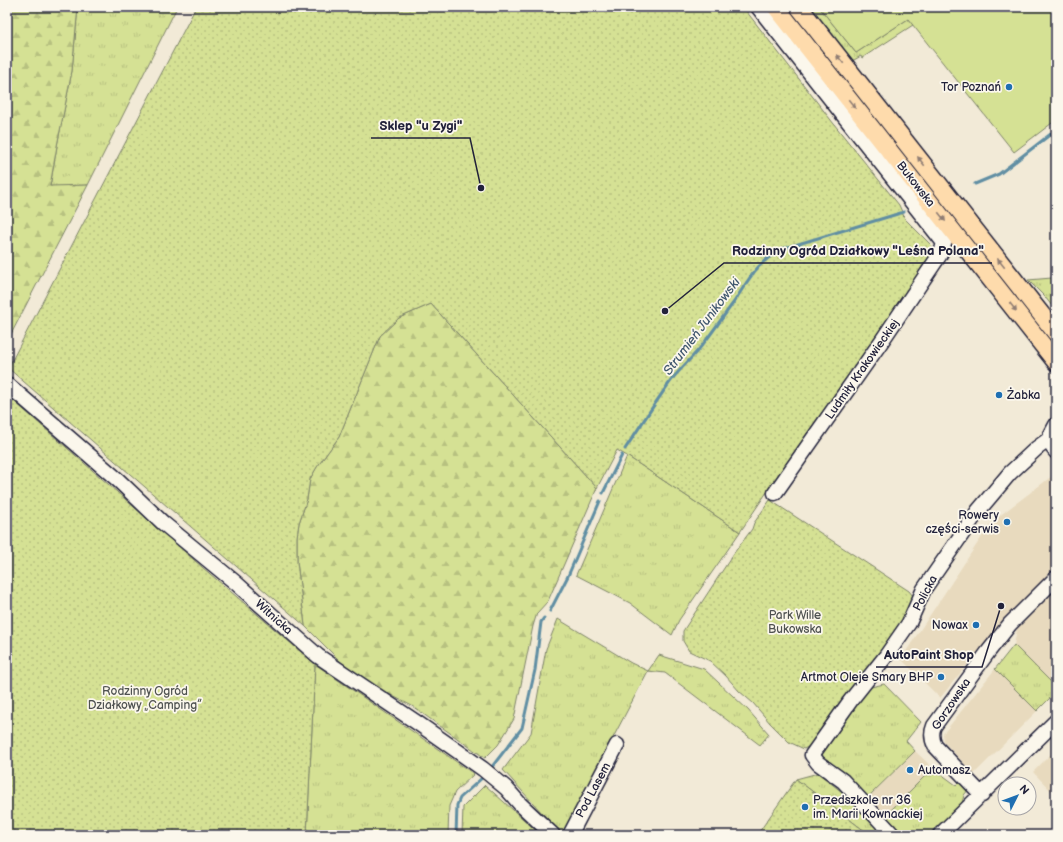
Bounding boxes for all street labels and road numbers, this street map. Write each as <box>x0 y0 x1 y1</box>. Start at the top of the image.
street label: Bukowska <box>893 158 938 210</box>
street label: Ludmiły Krakowieckiej <box>822 316 903 422</box>
street label: Policka <box>910 573 941 614</box>
street label: Witnicka <box>252 597 296 638</box>
street label: Gorzowska <box>929 675 974 733</box>
street label: Pod Lasem <box>573 760 614 820</box>

